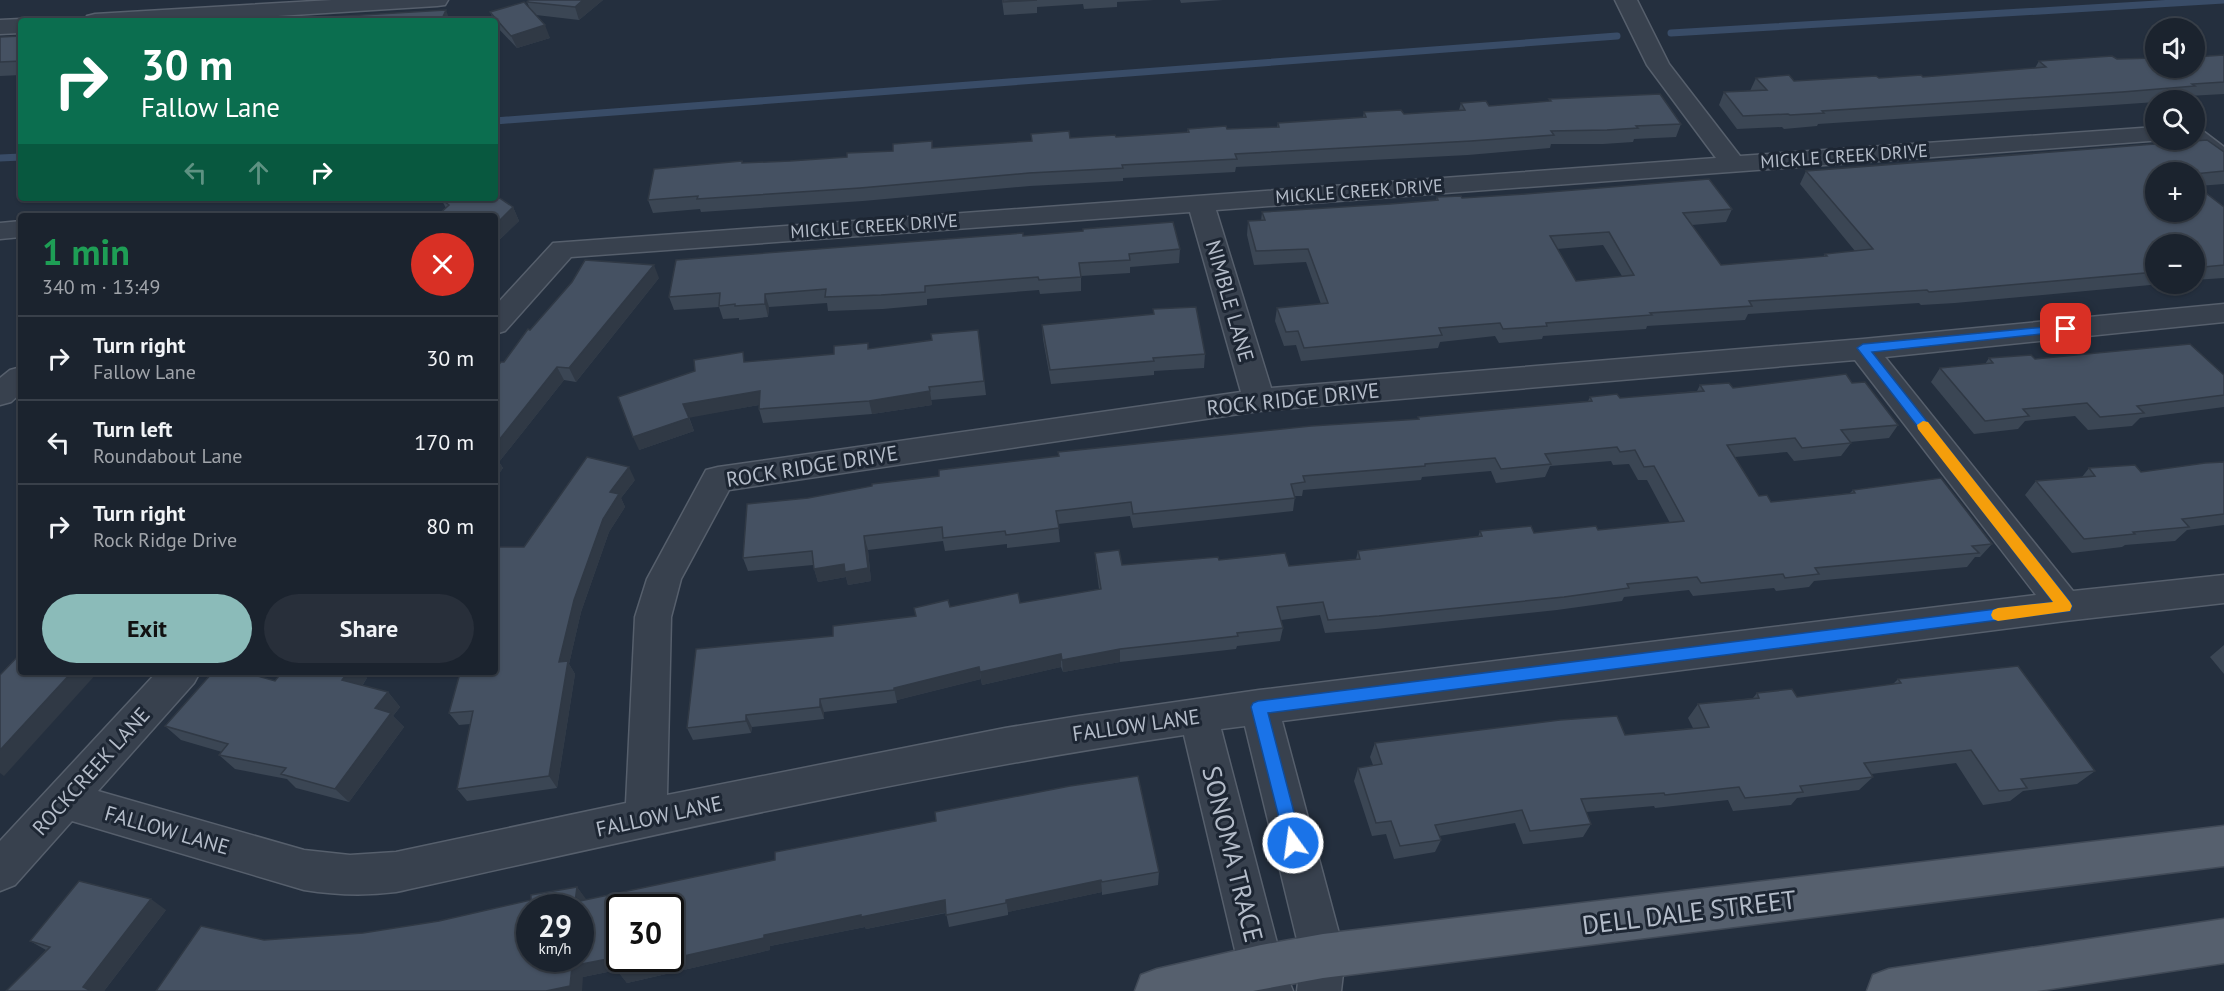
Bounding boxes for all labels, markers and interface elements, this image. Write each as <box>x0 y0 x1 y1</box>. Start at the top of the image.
map controls <box>2145 18 2205 294</box>
button: sound <box>2145 18 2205 78</box>
text: 30 m <box>141 37 233 92</box>
icon: right <box>42 42 120 120</box>
text: Fallow Lane <box>141 90 280 124</box>
button: search <box>2145 90 2205 150</box>
street label: MICKLE CREEK DRIVE <box>1760 139 1928 173</box>
icon: left <box>179 156 212 189</box>
icon: ahead <box>242 156 275 189</box>
icon: right <box>305 156 338 189</box>
button: + <box>2145 162 2205 222</box>
street label: MICKLE CREEK DRIVE <box>1275 174 1443 208</box>
street label: MICKLE CREEK DRIVE <box>790 209 958 243</box>
text: 1 min <box>42 228 130 275</box>
button: close <box>411 233 474 296</box>
button: − <box>2145 234 2205 294</box>
street label: NIMBLE LANE <box>1200 237 1260 365</box>
text: 340 m · 13:49 <box>42 274 160 300</box>
pin <box>2040 303 2091 354</box>
icon: arrive <box>2049 312 2082 345</box>
text: Turn right <box>93 331 185 359</box>
icon: right <box>42 342 75 375</box>
text: 30 m <box>426 344 474 372</box>
text: Fallow Lane <box>93 359 196 385</box>
street label: ROCK RIDGE DRIVE <box>1205 377 1381 421</box>
text: Turn left <box>93 415 173 443</box>
icon: left <box>42 426 75 459</box>
text: 170 m <box>414 428 474 456</box>
street label: ROCK RIDGE DRIVE <box>724 439 900 493</box>
text: Roundabout Lane <box>93 443 242 469</box>
text: Turn right <box>93 499 185 527</box>
icon: right <box>42 510 75 543</box>
text: 80 m <box>426 512 474 540</box>
text: Rock Ridge Drive <box>93 527 237 553</box>
button: Exit <box>42 594 252 663</box>
button: Share <box>264 594 474 663</box>
street label: ROCKCREEK LANE <box>26 701 156 841</box>
street label: FALLOW LANE <box>1070 703 1202 747</box>
street label: SONOMA TRACE <box>1195 763 1271 945</box>
street label: FALLOW LANE <box>593 789 725 843</box>
street label: FALLOW LANE <box>101 799 233 861</box>
position arrow <box>1261 811 1325 875</box>
street label: DELL DALE STREET <box>1580 882 1798 942</box>
speed limit sign: 30 <box>606 894 684 972</box>
text: 29 <box>538 906 572 945</box>
text: km/h <box>539 939 571 958</box>

